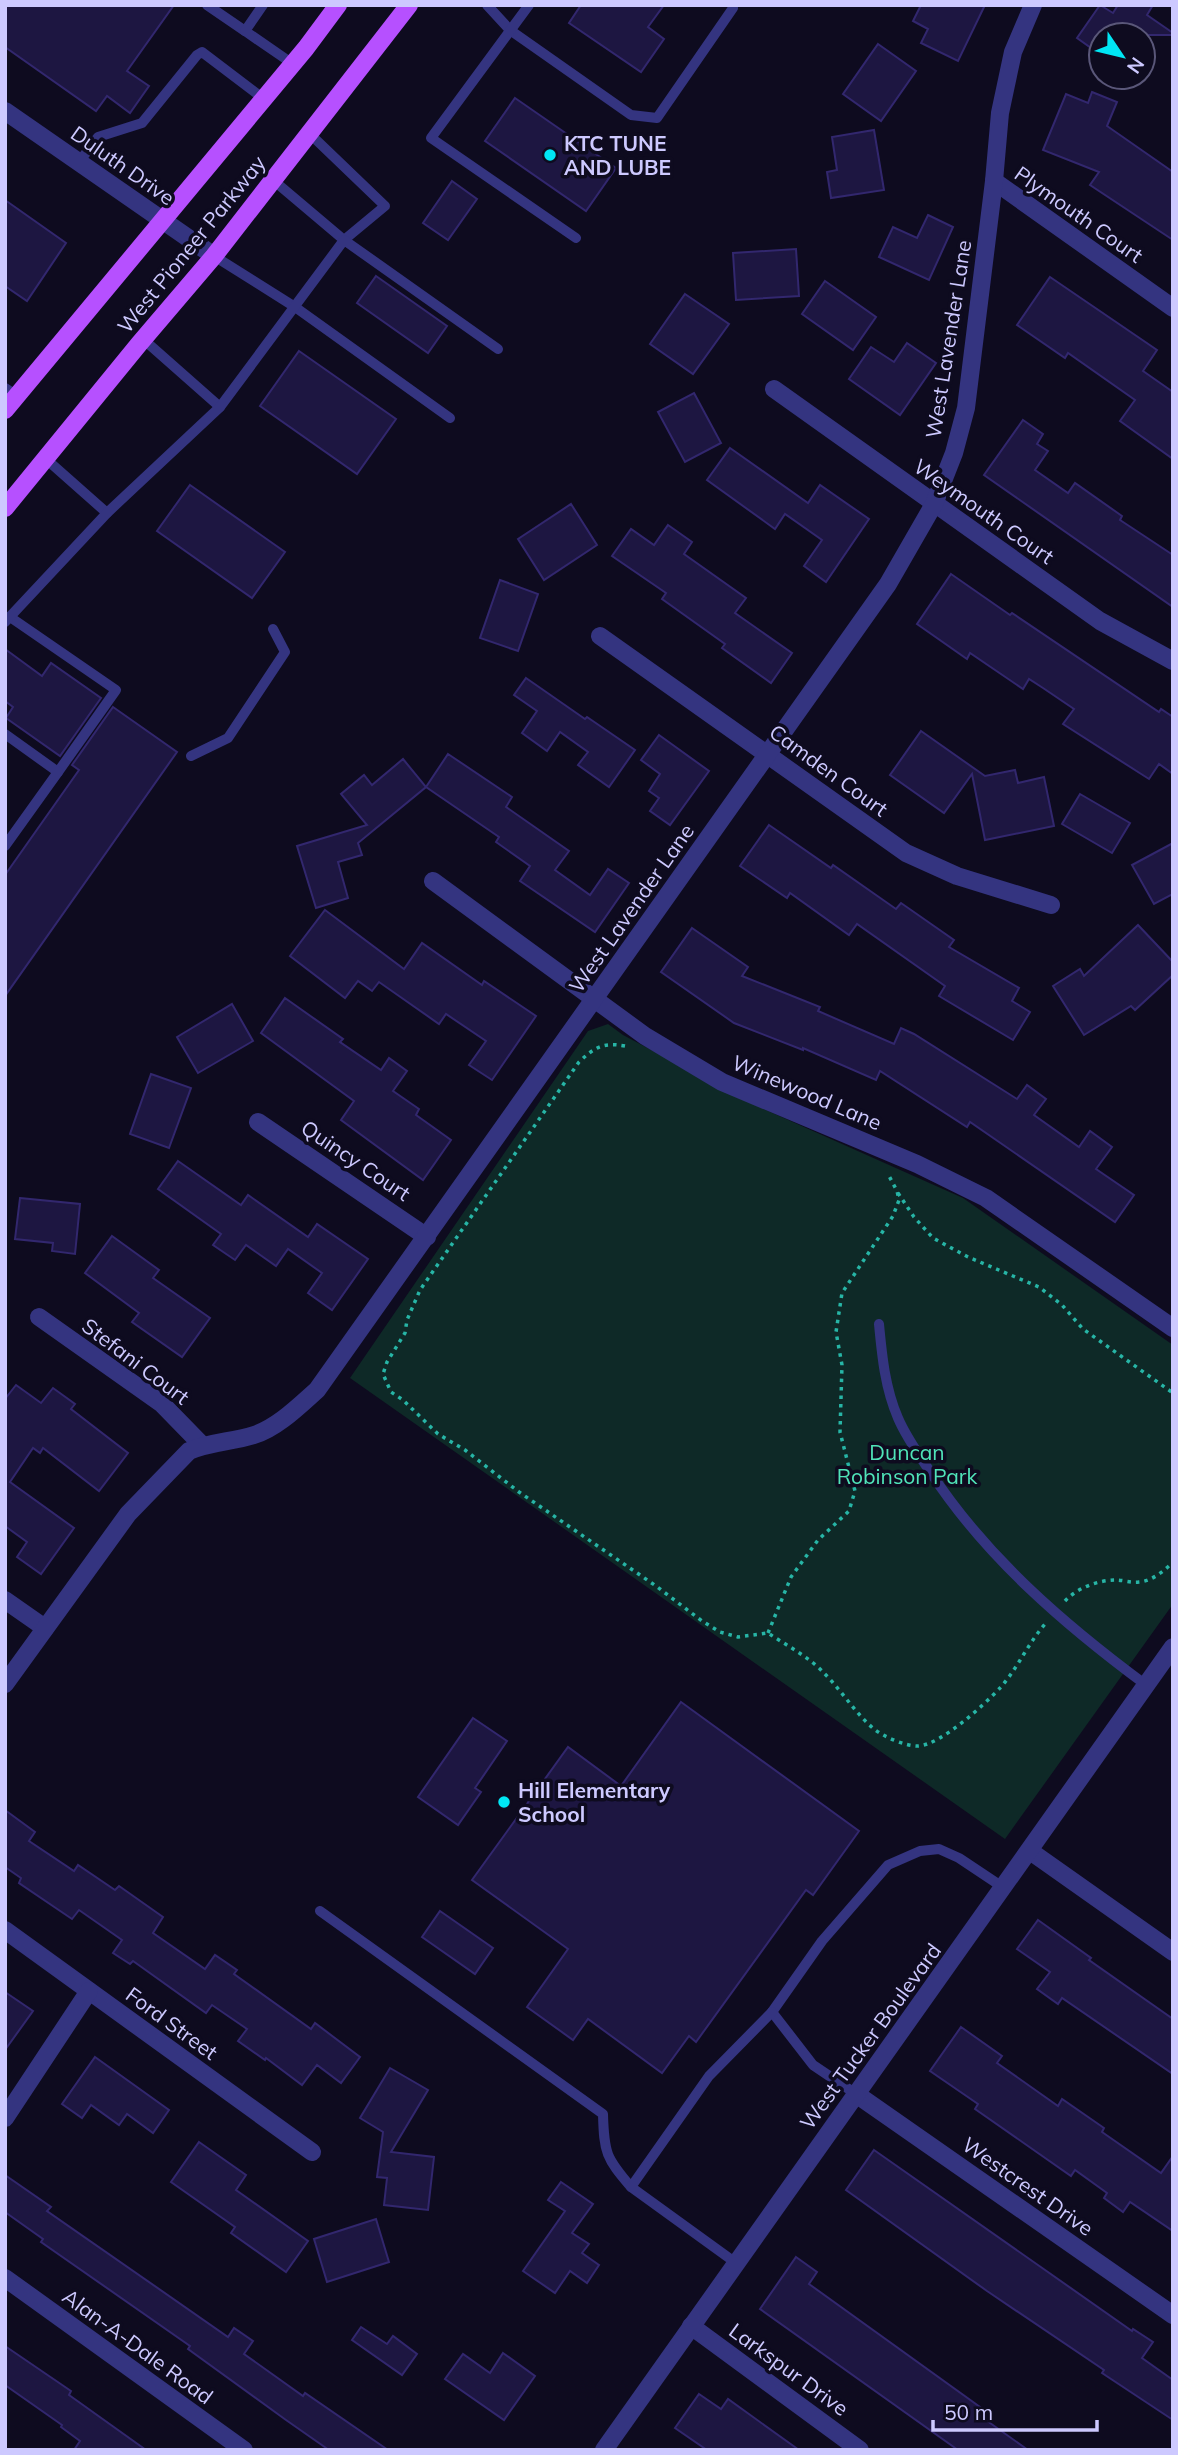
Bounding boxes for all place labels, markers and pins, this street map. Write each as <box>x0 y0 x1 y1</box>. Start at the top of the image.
place label: KTC TUNE AND LUBE <box>564 130 671 180</box>
marker: KTC TUNE AND LUBE <box>542 147 558 163</box>
place label: Hill Elementary School <box>518 1777 671 1827</box>
marker: Hill Elementary School <box>496 1794 512 1810</box>

